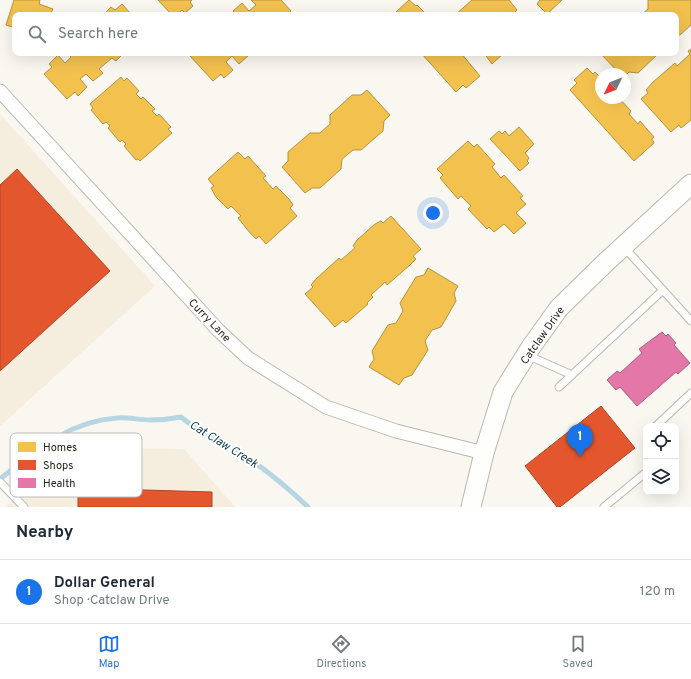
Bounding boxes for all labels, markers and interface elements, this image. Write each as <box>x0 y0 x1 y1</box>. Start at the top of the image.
search box <box>12 12 679 56</box>
icon: search <box>26 23 48 45</box>
text: Search here <box>58 25 138 44</box>
north arrow <box>595 68 631 104</box>
your location <box>423 203 443 223</box>
street label: Curry Lane <box>185 296 233 345</box>
street label: Catclaw Drive <box>518 304 568 367</box>
water label: Cat Claw Creek <box>186 417 262 473</box>
map controls <box>643 423 679 495</box>
button: locate <box>643 423 679 459</box>
pin: 1 <box>567 424 593 457</box>
legend <box>10 433 142 497</box>
text: Homes <box>43 441 77 455</box>
text: Shops <box>43 459 73 473</box>
button: layers <box>643 459 679 495</box>
text: Health <box>43 477 75 491</box>
text: Nearby <box>16 522 73 544</box>
text: Dollar General <box>54 574 155 593</box>
text: 1 <box>26 584 32 600</box>
text: 120 m <box>640 584 675 600</box>
text: Shop · Catclaw Drive <box>54 593 170 609</box>
tab: Map <box>98 633 120 671</box>
tab: Directions <box>316 633 366 671</box>
tab: Saved <box>563 633 593 671</box>

